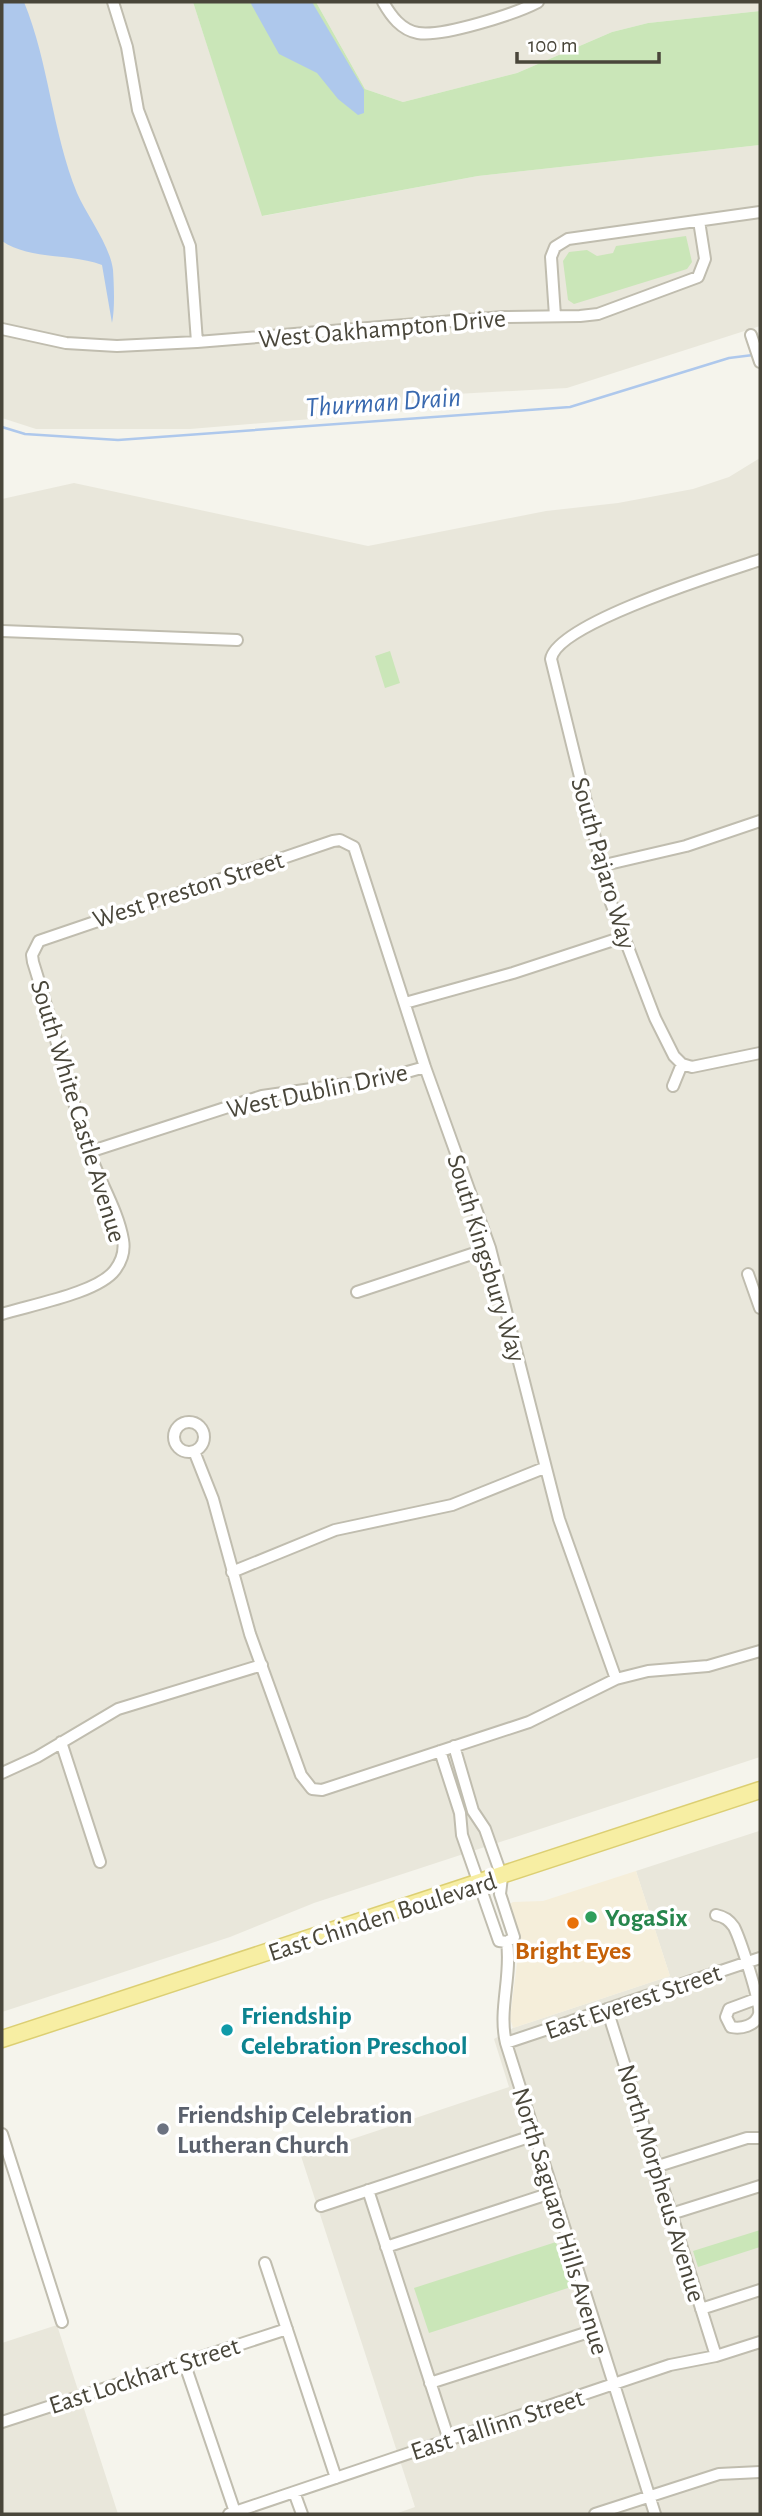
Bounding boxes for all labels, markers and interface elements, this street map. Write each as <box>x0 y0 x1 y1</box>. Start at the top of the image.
scale bar <box>517 21 659 65</box>
text: 100 m <box>528 35 578 56</box>
street label: West Oakhampton Drive <box>257 305 507 353</box>
water label: Thurman Drain <box>304 384 462 422</box>
street label: South Pajaro Way <box>566 774 640 952</box>
street label: West Preston Street <box>90 847 287 933</box>
street label: South White Castle Avenue <box>26 977 130 1246</box>
street label: West Dublin Drive <box>224 1059 410 1123</box>
street label: South Kingsbury Way <box>442 1152 530 1365</box>
street label: East Chinden Boulevard <box>265 1868 500 1966</box>
place label: YogaSix <box>605 1905 688 1931</box>
marker: YogaSix <box>583 1909 599 1925</box>
marker: Bright Eyes <box>565 1915 581 1931</box>
place label: Bright Eyes <box>515 1938 631 1964</box>
street label: East Everest Street <box>542 1960 725 2044</box>
place label: Friendship Celebration Preschool <box>241 2003 468 2059</box>
marker: Friendship Celebration Preschool <box>219 2022 235 2038</box>
street label: North Morpheus Avenue <box>613 2061 710 2305</box>
street label: North Saguaro Hills Avenue <box>507 2085 613 2358</box>
place label: Friendship Celebration Lutheran Church <box>177 2102 413 2158</box>
marker: Friendship Celebration Lutheran Church <box>155 2121 171 2137</box>
street label: East Lockhart Street <box>46 2333 243 2419</box>
street label: East Tallinn Street <box>407 2385 587 2465</box>

